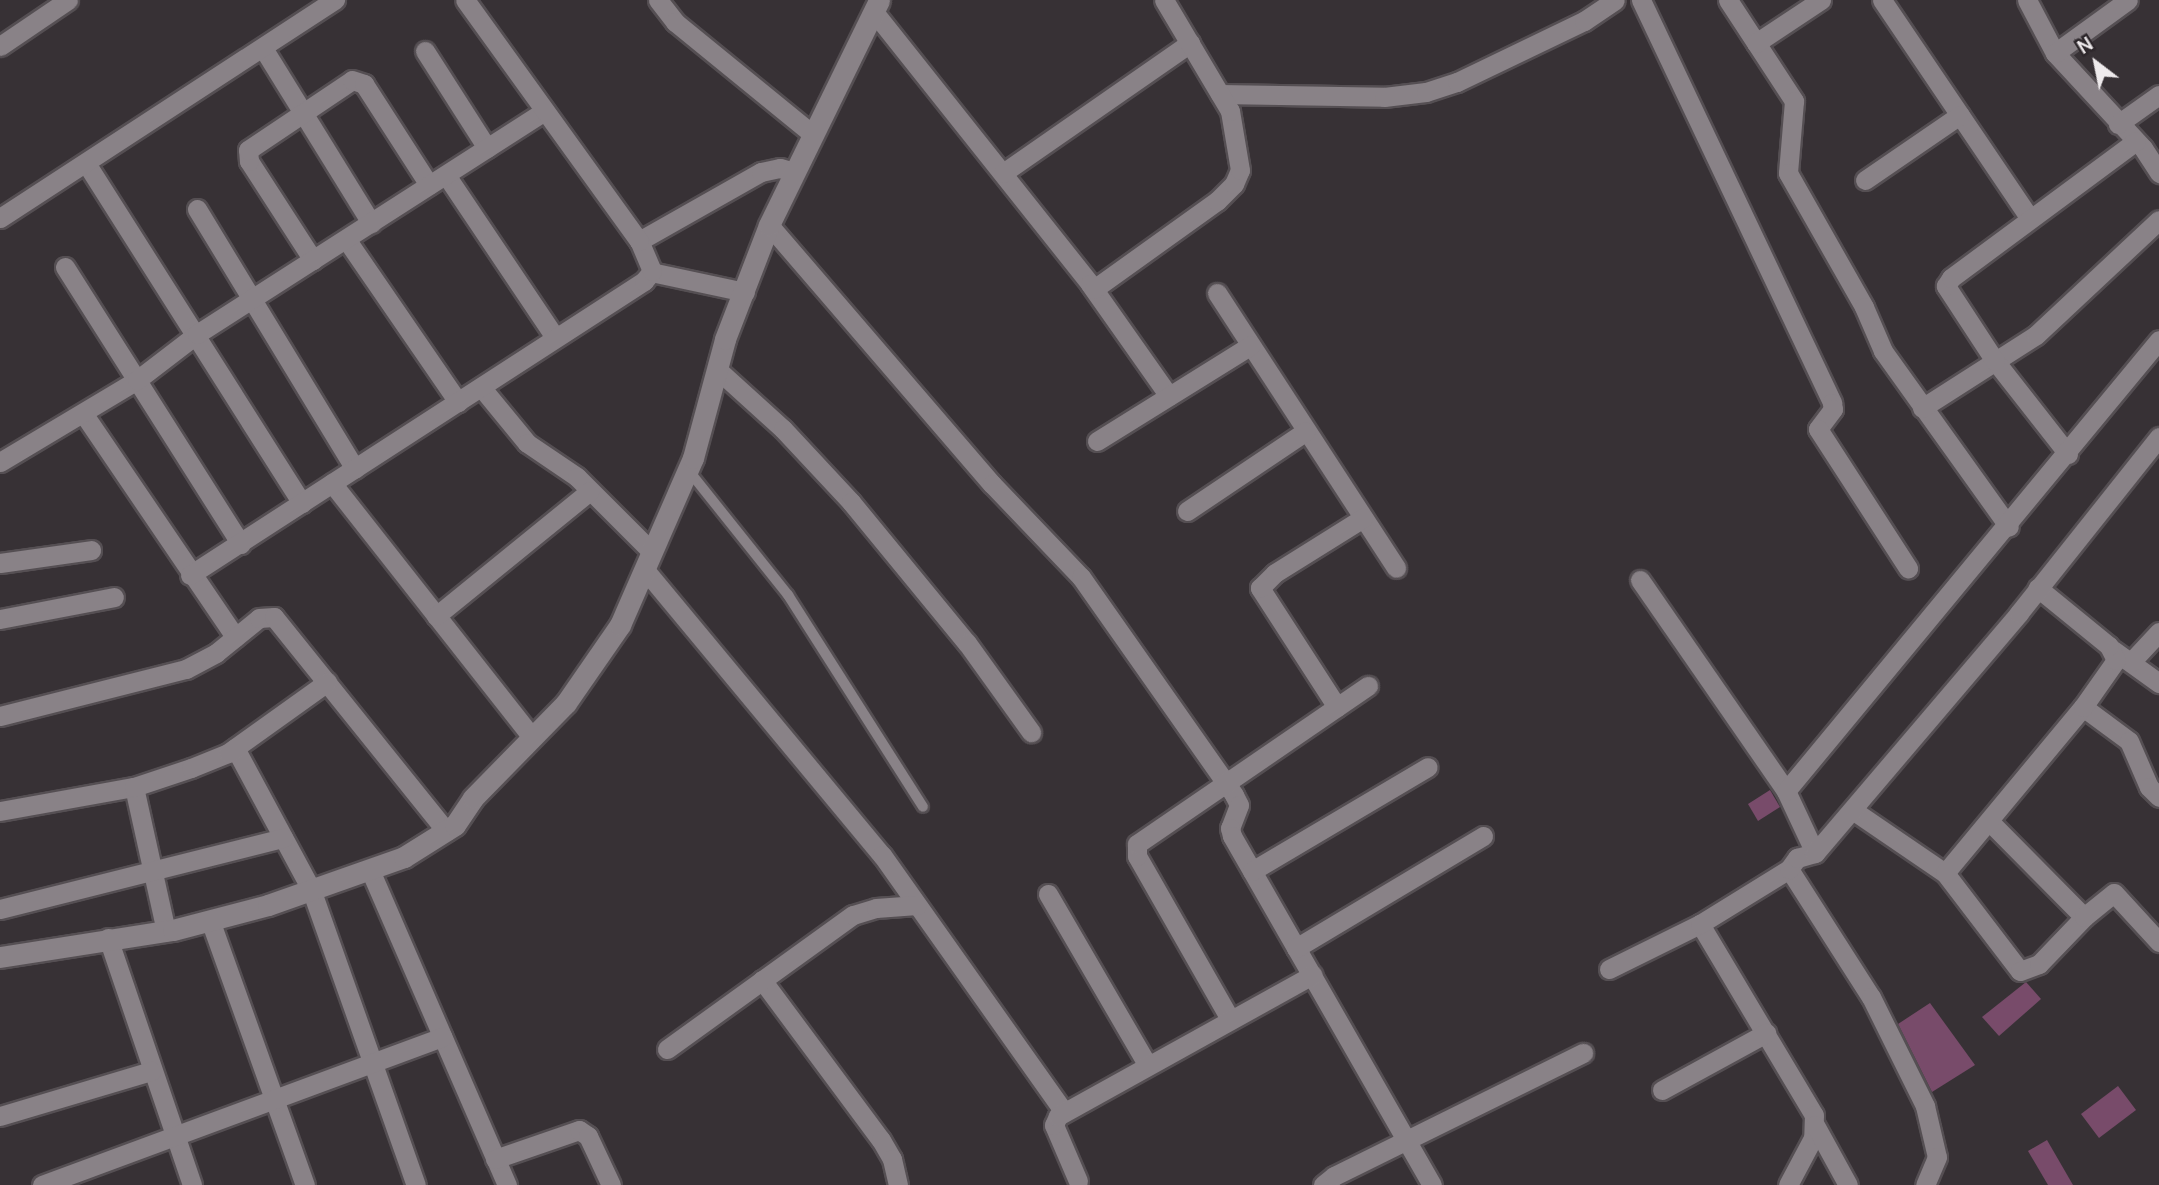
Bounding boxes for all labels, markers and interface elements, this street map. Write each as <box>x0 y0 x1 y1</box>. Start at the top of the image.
north arrow <box>2061 28 2131 98</box>
text: N <box>2072 31 2098 60</box>

